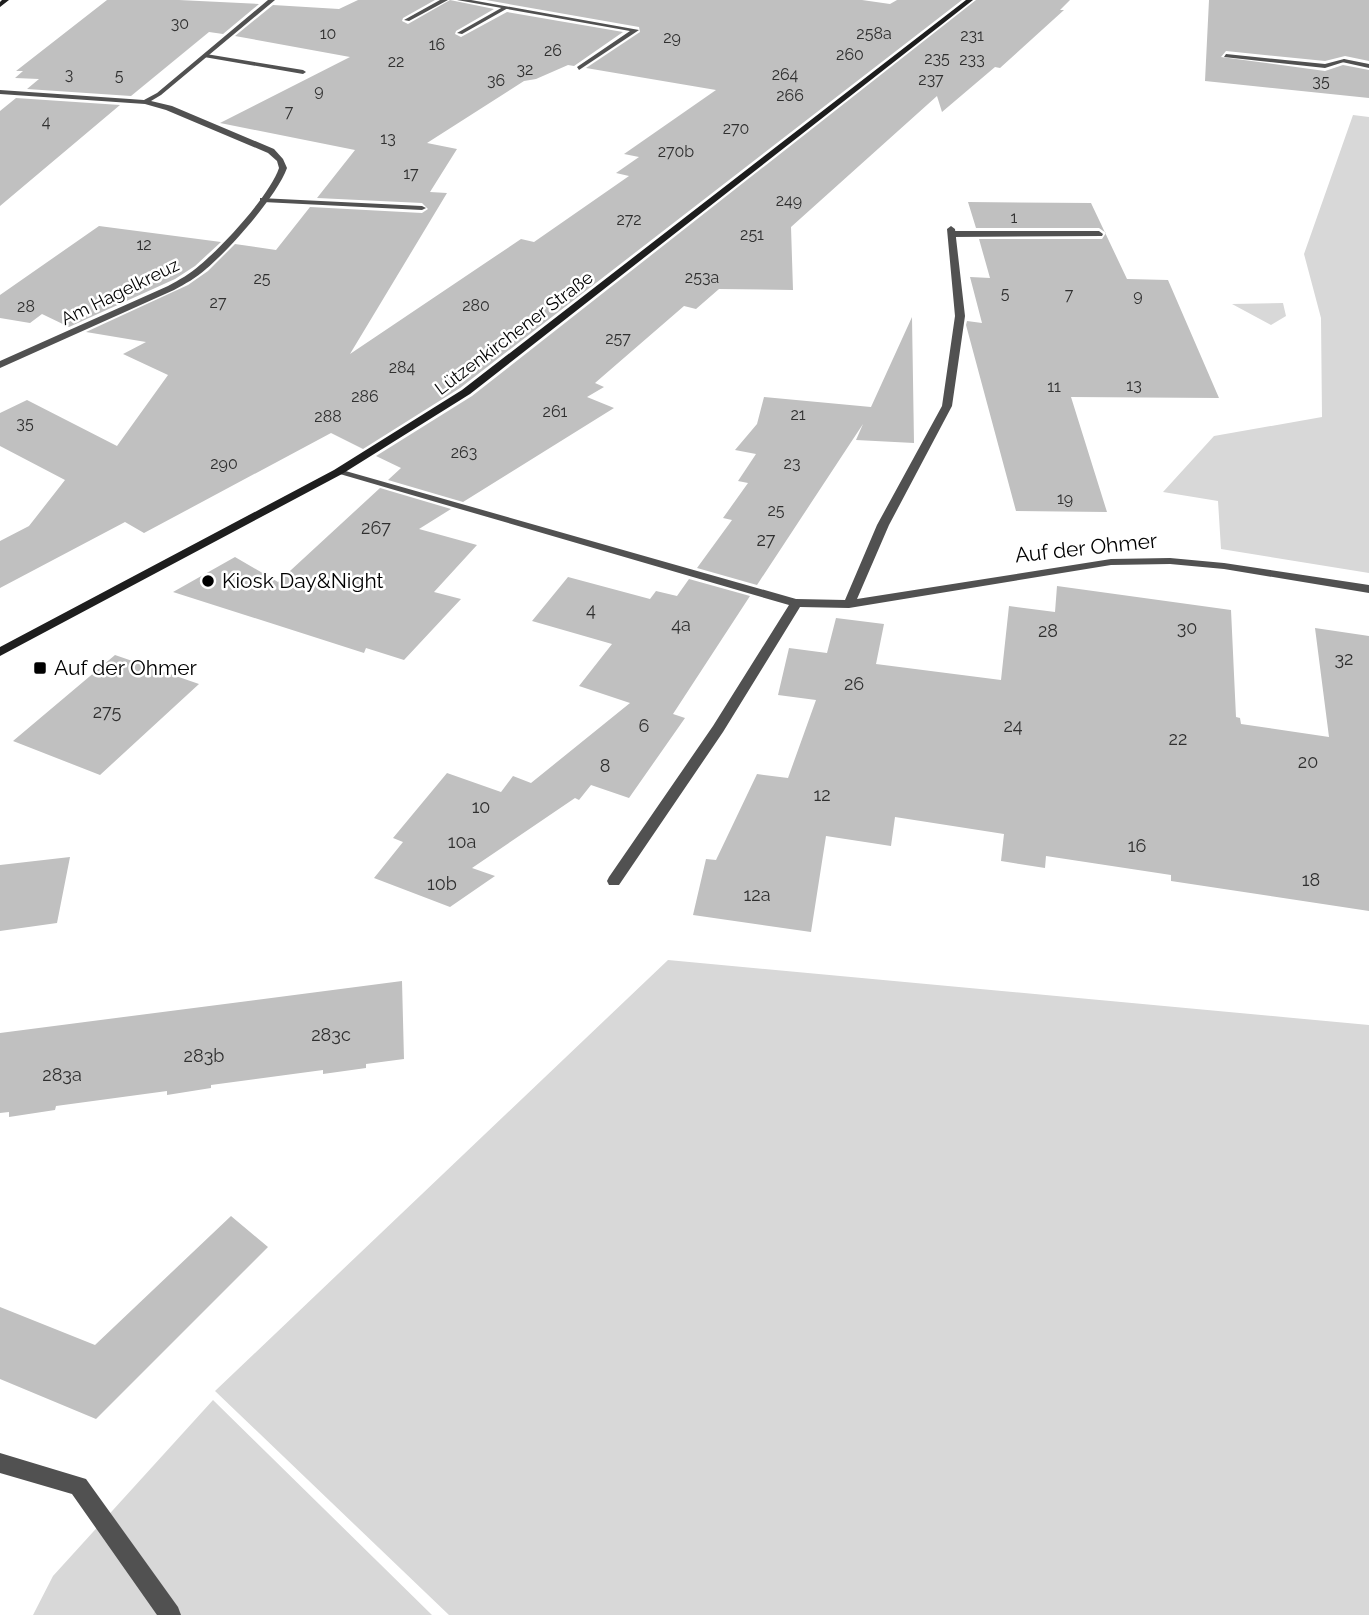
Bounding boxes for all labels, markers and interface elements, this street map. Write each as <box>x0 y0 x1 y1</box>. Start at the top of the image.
house number: 30 <box>171 14 189 33</box>
house number: 10 <box>320 24 336 43</box>
house number: 258a <box>856 24 892 43</box>
house number: 231 <box>960 26 984 45</box>
house number: 29 <box>663 28 681 47</box>
house number: 16 <box>429 35 445 54</box>
house number: 26 <box>544 41 562 60</box>
house number: 260 <box>836 45 864 64</box>
house number: 235 <box>924 49 950 68</box>
house number: 233 <box>959 50 985 69</box>
house number: 22 <box>388 52 404 71</box>
house number: 32 <box>517 60 533 79</box>
house number: 3 <box>65 65 73 84</box>
house number: 264 <box>772 65 799 84</box>
house number: 5 <box>115 66 124 85</box>
house number: 237 <box>918 70 944 89</box>
house number: 36 <box>487 71 505 90</box>
house number: 35 <box>1312 72 1330 91</box>
house number: 9 <box>314 81 324 100</box>
house number: 266 <box>776 86 804 105</box>
house number: 7 <box>285 102 294 121</box>
house number: 4 <box>42 112 51 131</box>
house number: 270 <box>723 119 749 138</box>
house number: 13 <box>380 129 396 148</box>
house number: 270b <box>658 142 694 161</box>
house number: 17 <box>403 164 419 183</box>
house number: 249 <box>776 191 802 210</box>
house number: 1 <box>1011 208 1018 227</box>
house number: 272 <box>616 210 642 229</box>
house number: 251 <box>740 225 764 244</box>
house number: 12 <box>136 235 152 254</box>
street label: Am Hagelkreuz <box>57 254 182 329</box>
street label: Lützenkirchener Straße <box>431 266 597 399</box>
house number: 253a <box>685 268 719 287</box>
house number: 25 <box>253 269 271 288</box>
house number: 5 <box>1001 284 1010 303</box>
house number: 7 <box>1065 285 1074 304</box>
house number: 9 <box>1133 286 1143 305</box>
house number: 27 <box>210 293 227 312</box>
house number: 280 <box>462 296 490 315</box>
house number: 28 <box>17 297 35 316</box>
house number: 257 <box>605 329 631 348</box>
house number: 284 <box>389 358 416 377</box>
house number: 13 <box>1126 376 1142 395</box>
house number: 11 <box>1047 377 1061 396</box>
house number: 286 <box>351 387 379 406</box>
house number: 261 <box>543 402 568 421</box>
house number: 21 <box>790 405 806 424</box>
house number: 288 <box>314 407 342 426</box>
house number: 35 <box>16 414 34 433</box>
house number: 263 <box>451 443 477 462</box>
house number: 290 <box>210 454 238 473</box>
house number: 23 <box>784 454 800 473</box>
house number: 19 <box>1057 489 1073 508</box>
house number: 25 <box>767 501 785 520</box>
house number: 267 <box>361 517 391 538</box>
street label: Auf der Ohmer <box>1014 528 1159 567</box>
house number: 27 <box>756 529 776 550</box>
place label: Kiosk Day&Night <box>222 568 384 593</box>
marker: Kiosk Day&Night <box>200 573 216 589</box>
house number: 4 <box>586 599 596 620</box>
house number: 4a <box>671 614 691 635</box>
house number: 30 <box>1177 617 1197 638</box>
house number: 28 <box>1038 620 1058 641</box>
house number: 32 <box>1335 648 1354 669</box>
place label: Auf der Ohmer <box>54 655 198 680</box>
marker: Auf der Ohmer <box>32 660 48 676</box>
house number: 26 <box>844 673 864 694</box>
house number: 275 <box>93 701 121 722</box>
house number: 6 <box>639 715 650 736</box>
house number: 24 <box>1003 715 1023 736</box>
house number: 22 <box>1169 728 1187 749</box>
house number: 20 <box>1298 751 1318 772</box>
house number: 8 <box>600 755 610 776</box>
house number: 12 <box>813 784 831 805</box>
house number: 10 <box>472 796 490 817</box>
house number: 10a <box>448 831 476 852</box>
house number: 16 <box>1128 835 1146 856</box>
house number: 18 <box>1302 869 1320 890</box>
house number: 10b <box>427 873 457 894</box>
house number: 12a <box>744 884 770 905</box>
house number: 283c <box>311 1024 351 1045</box>
house number: 283b <box>184 1045 224 1066</box>
house number: 283a <box>42 1064 82 1085</box>

